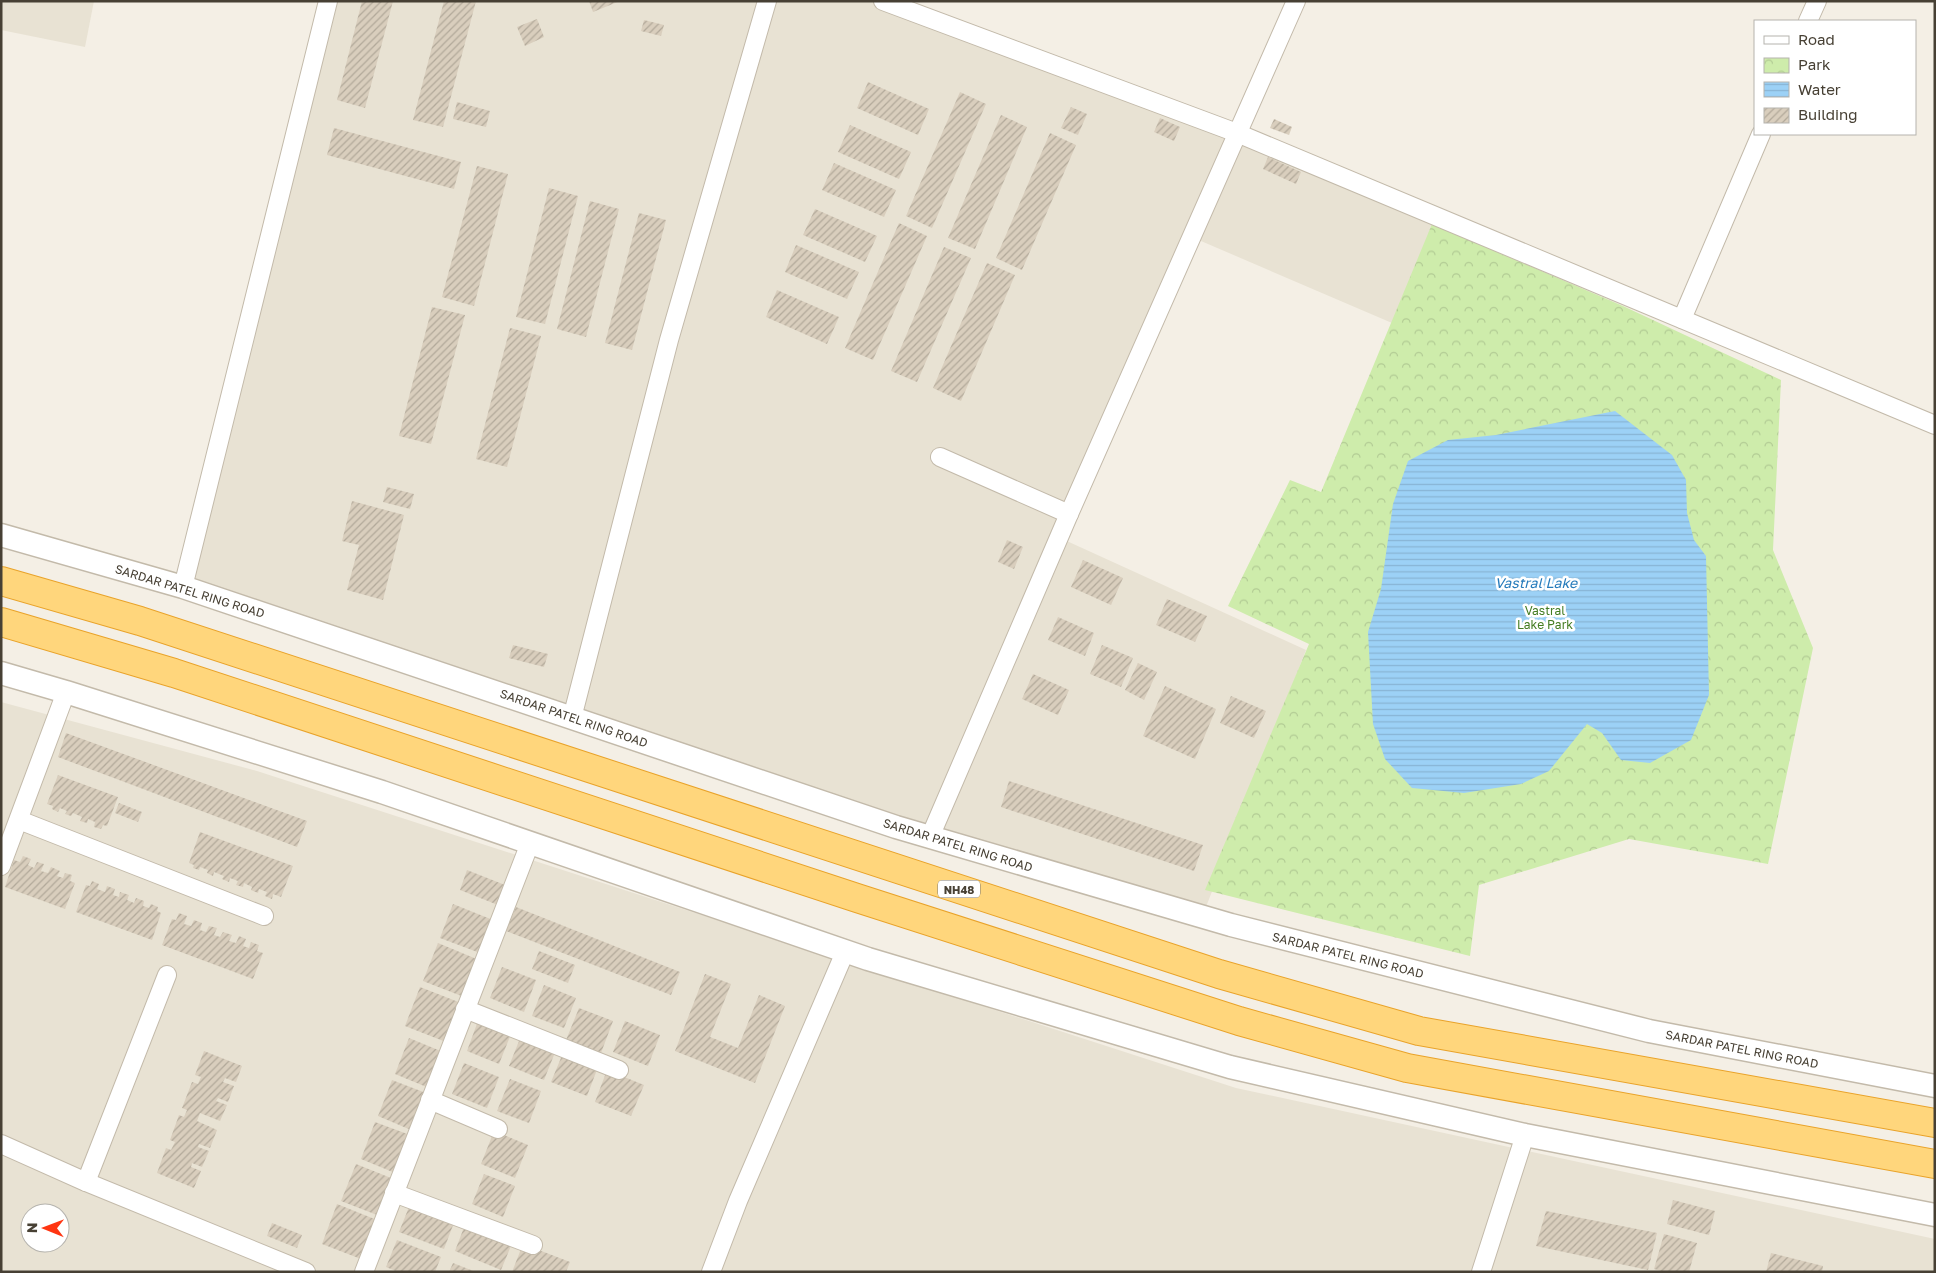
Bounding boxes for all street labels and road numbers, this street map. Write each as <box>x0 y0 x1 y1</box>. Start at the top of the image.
street label: SARDAR PATEL RING ROAD <box>113 561 267 621</box>
street label: SARDAR PATEL RING ROAD <box>498 686 650 750</box>
street label: SARDAR PATEL RING ROAD <box>881 815 1035 875</box>
road number: NH48 <box>938 881 980 898</box>
street label: SARDAR PATEL RING ROAD <box>1271 929 1425 981</box>
street label: SARDAR PATEL RING ROAD <box>1664 1027 1820 1071</box>

